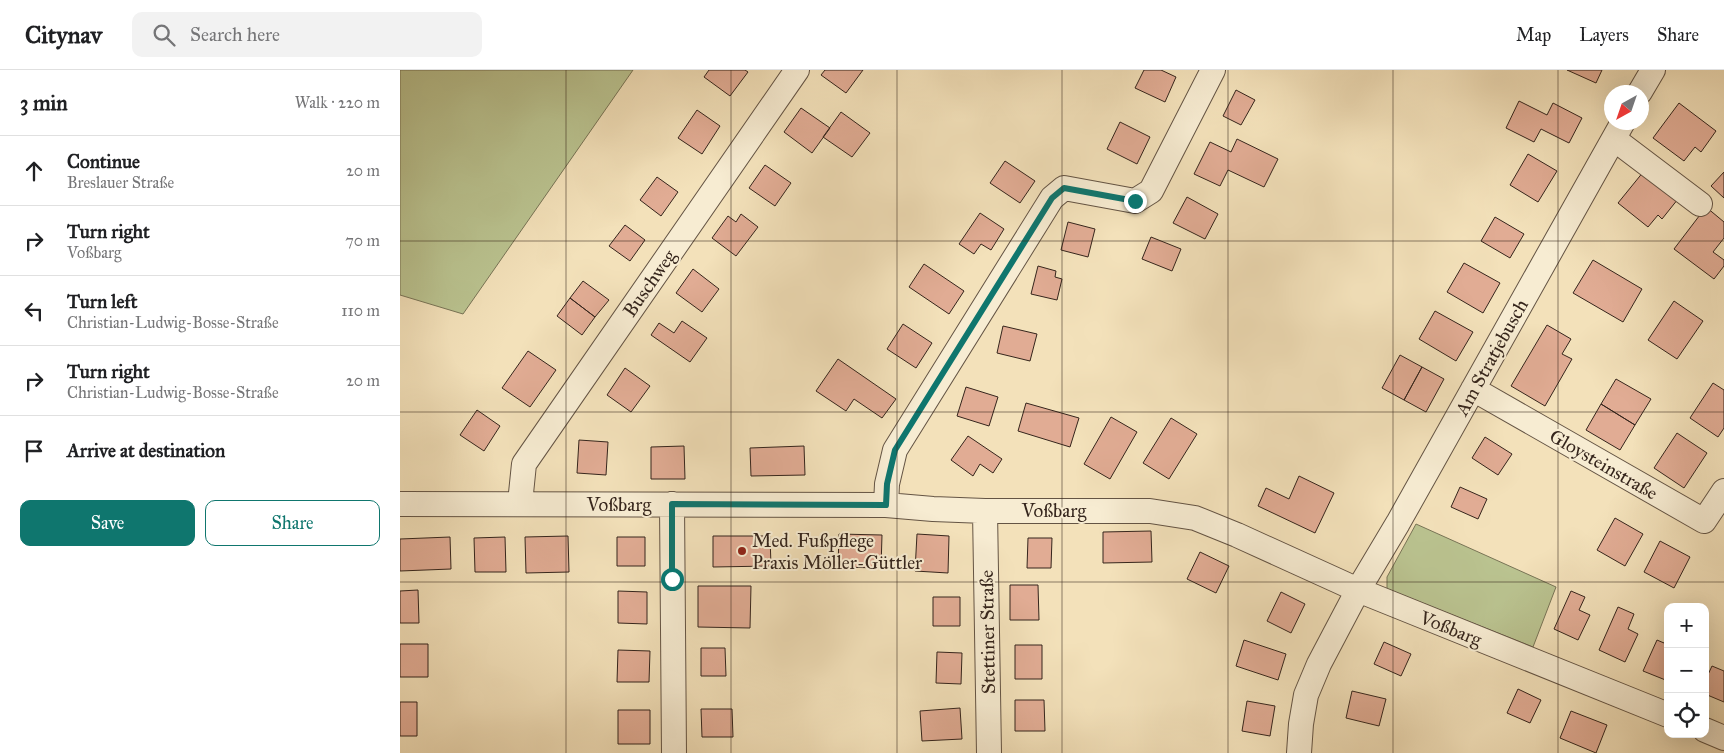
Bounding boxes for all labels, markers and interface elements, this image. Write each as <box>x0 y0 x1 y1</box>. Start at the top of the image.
search box <box>132 12 482 57</box>
text: Citynav <box>25 20 102 50</box>
icon: search <box>150 21 178 49</box>
text: Search here <box>190 23 280 46</box>
text: Map <box>1516 24 1551 46</box>
text: Layers <box>1579 24 1629 46</box>
text: Share <box>1657 24 1699 46</box>
north arrow <box>1604 85 1649 130</box>
text: 3 min <box>20 90 68 116</box>
text: Walk · 220 m <box>295 93 380 112</box>
text: Continue <box>67 150 140 173</box>
icon: ahead <box>20 157 48 185</box>
text: 20 m <box>346 161 380 180</box>
text: Breslauer Straße <box>67 173 174 192</box>
route end <box>1124 190 1147 213</box>
text: Turn right <box>67 220 150 243</box>
icon: right <box>20 227 48 255</box>
text: 70 m <box>345 231 380 250</box>
text: Voßbarg <box>67 243 121 262</box>
street label: Buschweg <box>618 245 682 322</box>
text: Turn left <box>67 290 137 313</box>
street label: Am Stratjebusch <box>1449 295 1533 420</box>
icon: left <box>20 297 48 325</box>
text: 110 m <box>341 301 380 320</box>
text: Christian-Ludwig-Bosse-Straße <box>67 313 279 332</box>
text: Turn right <box>67 360 150 383</box>
icon: right <box>20 367 48 395</box>
text: 20 m <box>346 371 380 390</box>
text: Christian-Ludwig-Bosse-Straße <box>67 383 279 402</box>
street label: Gloysteinstraße <box>1546 424 1662 505</box>
icon: arrive <box>20 437 48 465</box>
text: Arrive at destination <box>67 439 225 462</box>
street label: Voßbarg <box>586 493 651 517</box>
street label: Voßbarg <box>1021 499 1086 523</box>
button: Save <box>20 500 195 546</box>
button: Share <box>205 500 380 546</box>
place label: Med. Fußpflege Praxis Möller-Güttler <box>752 529 923 574</box>
marker: Med. Fußpflege Praxis Möller-Güttler <box>736 545 748 557</box>
route start <box>661 568 684 591</box>
street label: Stettiner Straße <box>975 570 1000 694</box>
map controls <box>1664 603 1709 738</box>
button: + <box>1664 603 1709 648</box>
street label: Voßbarg <box>1415 605 1485 652</box>
button: − <box>1664 648 1709 693</box>
button: locate <box>1664 693 1709 738</box>

